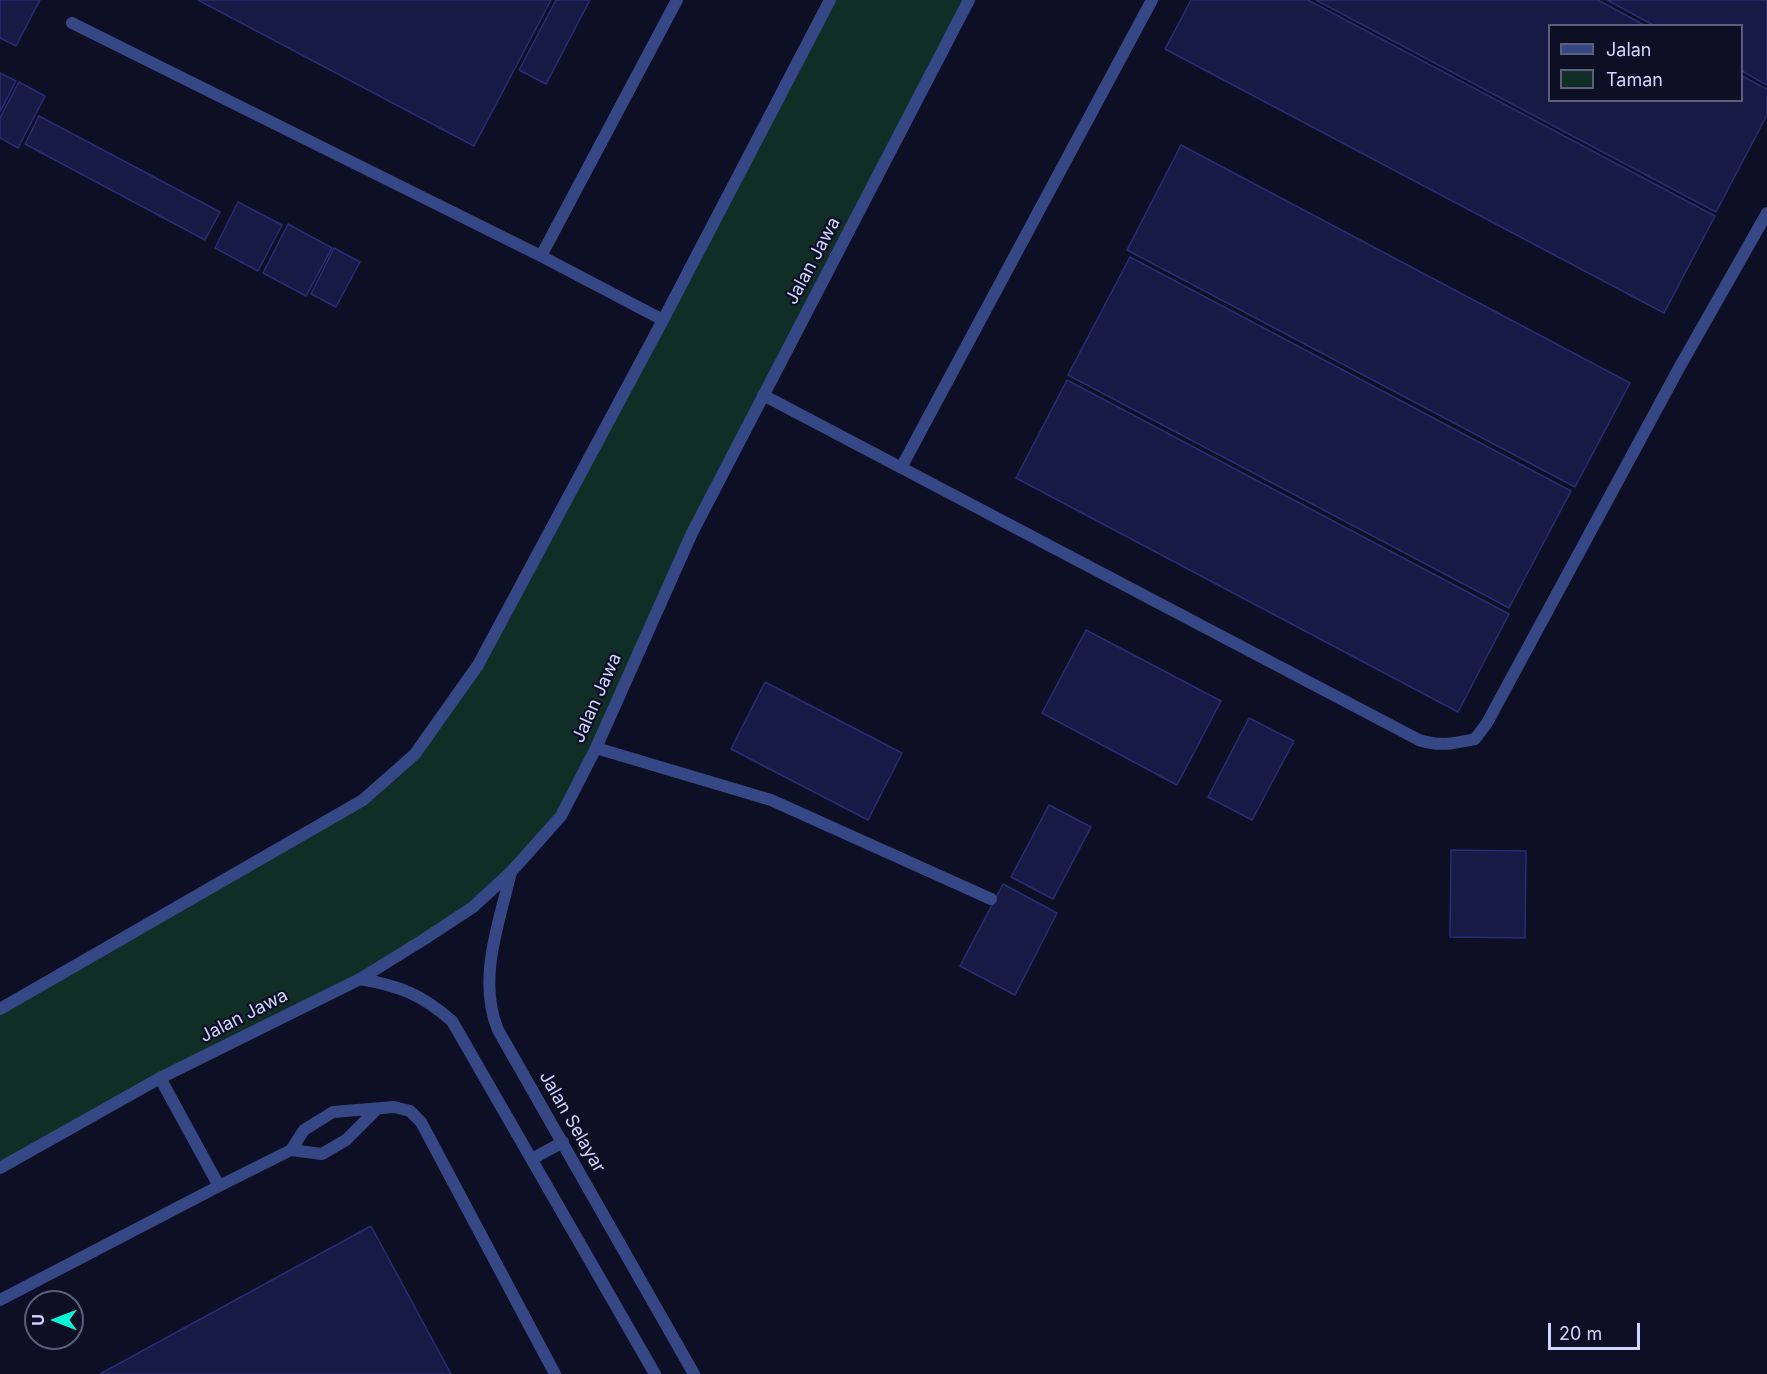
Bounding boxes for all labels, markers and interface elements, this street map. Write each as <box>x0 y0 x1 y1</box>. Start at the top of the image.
legend <box>1548 24 1743 102</box>
text: Jalan <box>1606 39 1651 60</box>
text: Taman <box>1606 69 1663 90</box>
street label: Jalan Jawa <box>781 214 845 308</box>
street label: Jalan Jawa <box>568 650 626 746</box>
street label: Jalan Jawa <box>196 985 292 1047</box>
street label: Jalan Selayar <box>534 1067 610 1177</box>
north arrow <box>24 1290 84 1350</box>
scale bar <box>1551 1311 1642 1349</box>
text: U <box>28 1314 48 1326</box>
text: 20 m <box>1559 1323 1602 1344</box>

